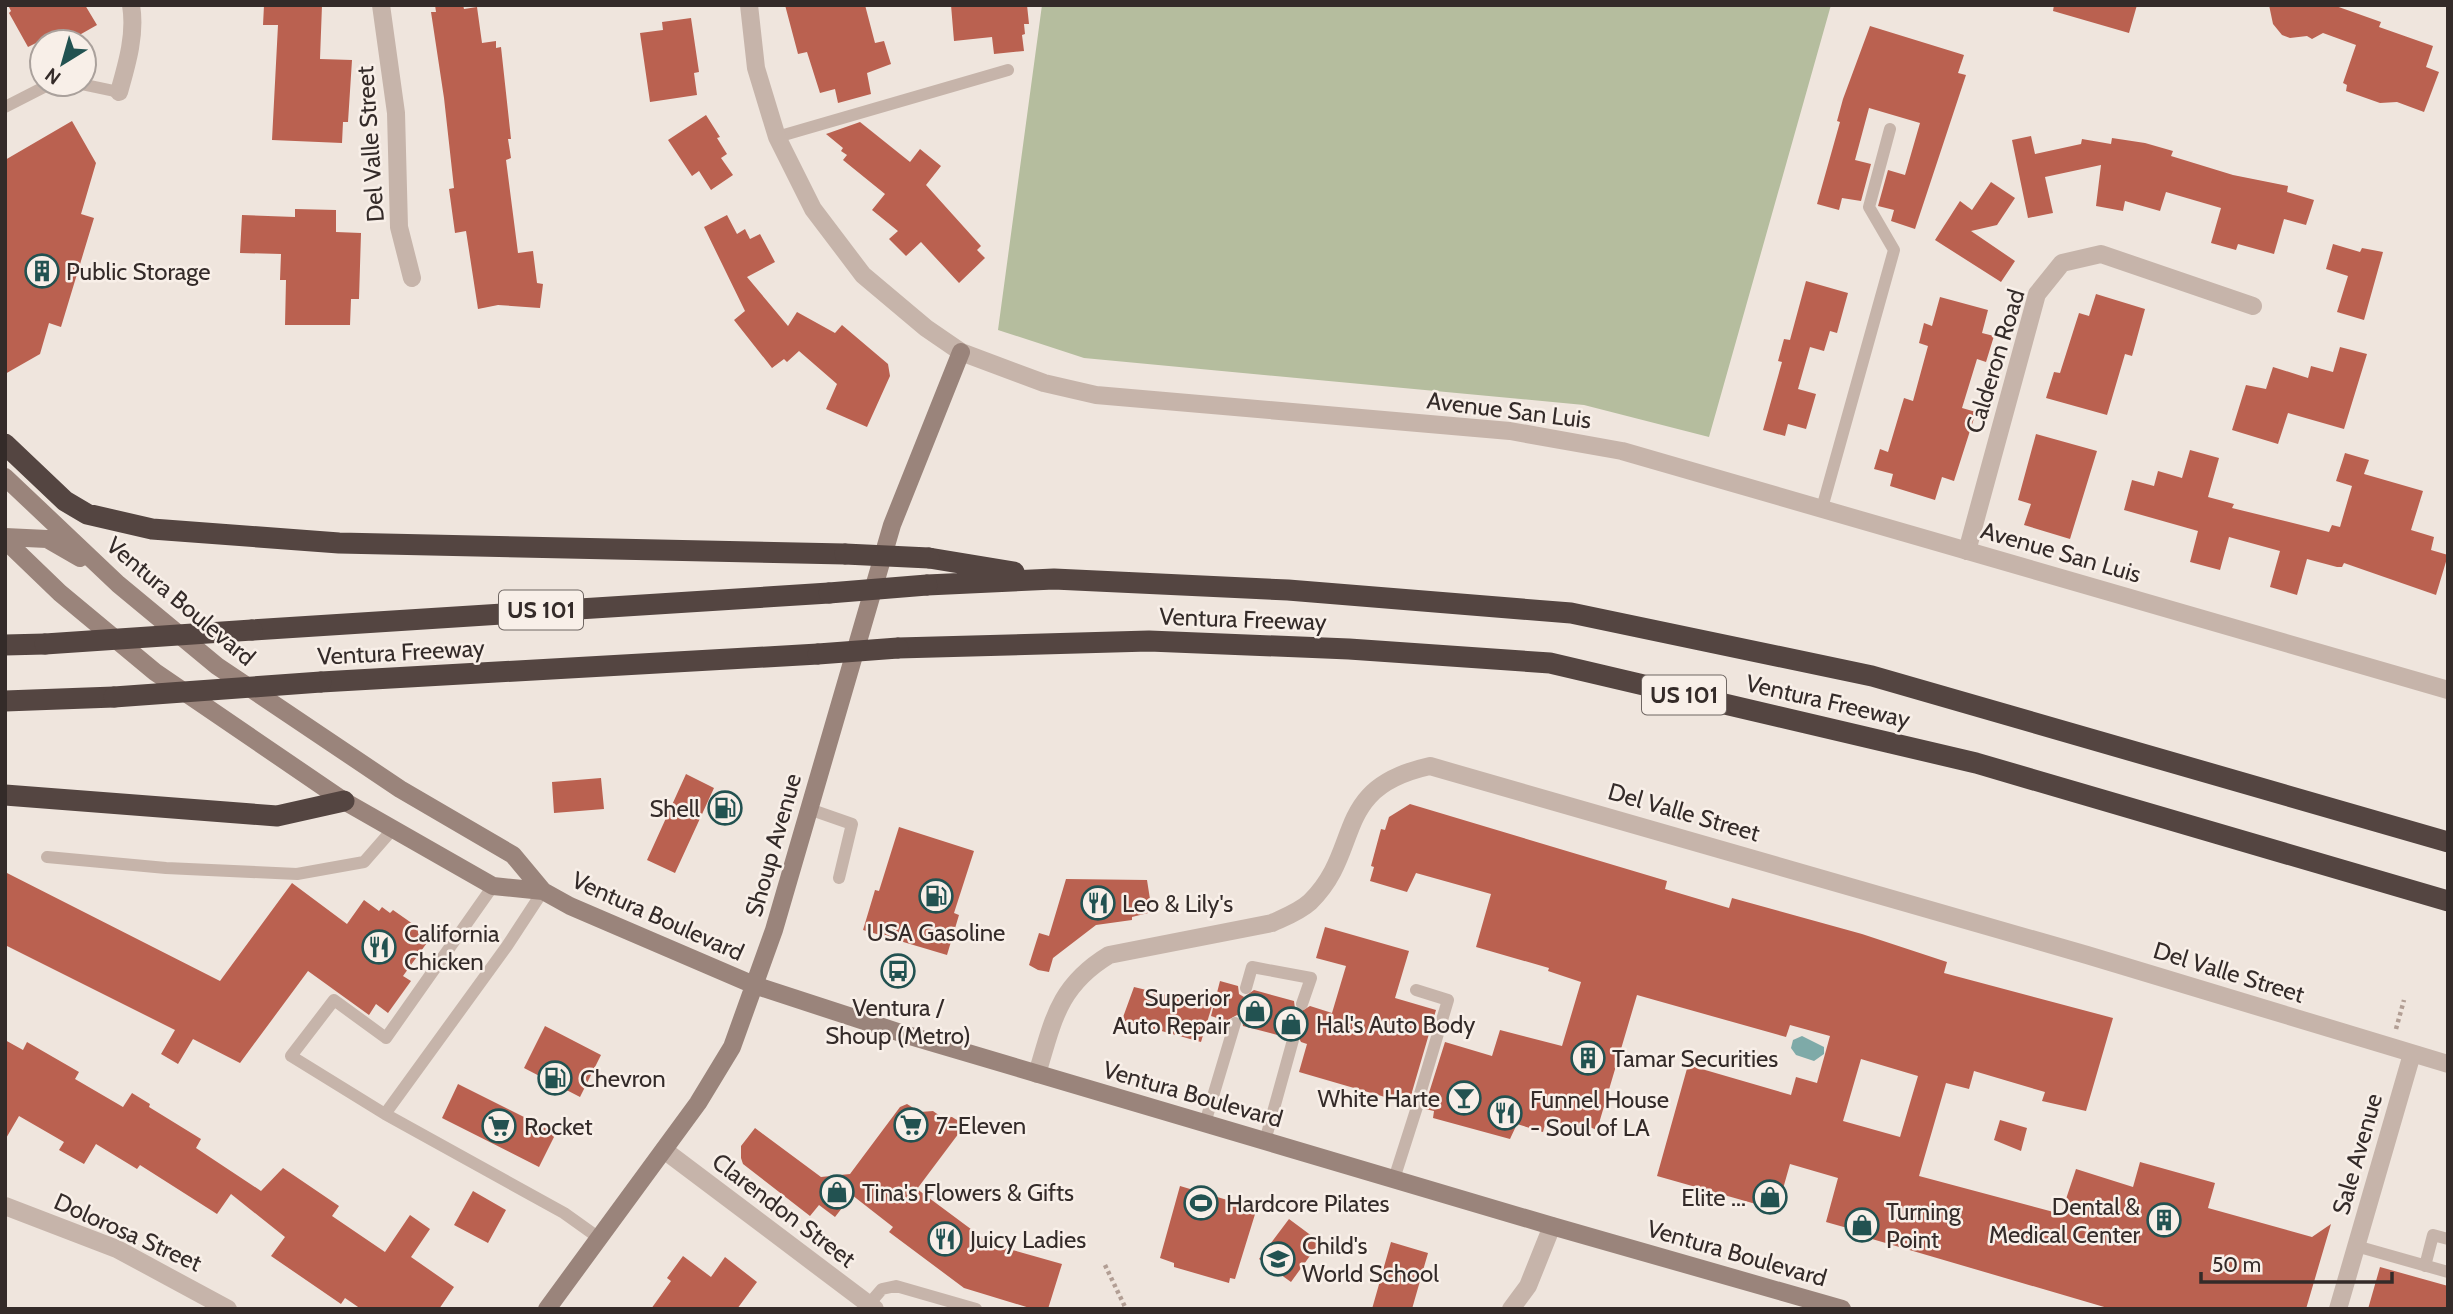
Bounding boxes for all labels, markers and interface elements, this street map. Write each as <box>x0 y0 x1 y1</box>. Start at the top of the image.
north arrow <box>28 28 98 98</box>
text: N <box>41 63 65 89</box>
street label: Del Valle Street <box>350 65 390 223</box>
building icon: Public Storage <box>23 252 61 290</box>
place label: Public Storage <box>66 257 211 286</box>
street label: Calderon Road <box>1959 286 2031 436</box>
street label: Avenue San Luis <box>1425 386 1593 434</box>
street label: Avenue San Luis <box>1978 515 2145 589</box>
street label: Ventura Boulevard <box>101 530 261 672</box>
road number: US 101 <box>499 590 583 630</box>
street label: Ventura Freeway <box>1159 602 1327 636</box>
street label: Ventura Freeway <box>317 633 485 671</box>
street label: Ventura Freeway <box>1743 668 1913 734</box>
road number: US 101 <box>1642 676 1726 715</box>
street label: Shoup Avenue <box>739 770 807 920</box>
street label: Del Valle Street <box>1605 777 1763 847</box>
fuel station icon: Shell <box>706 789 744 827</box>
place label: Shell <box>650 794 700 823</box>
street label: Ventura Boulevard <box>567 865 749 967</box>
fuel station icon: USA Gasoline <box>917 877 955 915</box>
restaurant icon: Leo & Lily's <box>1079 884 1117 922</box>
place label: Leo & Lily's <box>1122 889 1233 918</box>
place label: USA Gasoline <box>867 918 1005 947</box>
place label: California Chicken <box>404 919 500 976</box>
restaurant icon: California Chicken <box>360 928 398 966</box>
street label: Del Valle Street <box>2150 935 2308 1009</box>
bus stop icon: Ventura / Shoup (Metro) <box>879 952 917 990</box>
place label: Superior Auto Repair <box>1112 983 1230 1040</box>
shop icon: Superior Auto Repair <box>1236 992 1274 1030</box>
place label: Ventura / Shoup (Metro) <box>825 993 971 1050</box>
shop icon: Hal's Auto Body <box>1272 1005 1310 1043</box>
place label: Hal's Auto Body <box>1316 1010 1475 1039</box>
building icon: Tamar Securities <box>1569 1039 1607 1077</box>
place label: Tamar Securities <box>1612 1044 1778 1073</box>
street label: Ventura Boulevard <box>1100 1055 1286 1133</box>
fuel station icon: Chevron <box>536 1059 574 1097</box>
place label: Chevron <box>580 1064 666 1093</box>
bar icon: White Harte <box>1445 1079 1483 1117</box>
place label: White Harte <box>1317 1084 1440 1113</box>
place label: Funnel House - Soul of LA <box>1530 1085 1669 1142</box>
street label: Sale Avenue <box>2326 1090 2388 1218</box>
restaurant icon: Funnel House - Soul of LA <box>1486 1094 1524 1132</box>
supermarket icon: 7-Eleven <box>892 1106 930 1144</box>
supermarket icon: Rocket <box>480 1107 518 1145</box>
place label: 7-Eleven <box>936 1111 1026 1140</box>
place label: Rocket <box>524 1112 593 1141</box>
street label: Clarendon Street <box>707 1147 861 1273</box>
shop icon: Tina's Flowers & Gifts <box>818 1173 856 1211</box>
place label: Tina's Flowers & Gifts <box>862 1178 1074 1207</box>
shop icon: Elite ... <box>1751 1178 1789 1216</box>
place label: Elite ... <box>1681 1183 1746 1212</box>
sports icon: Hardcore Pilates <box>1182 1184 1220 1222</box>
street label: Dolorosa Street <box>50 1187 206 1277</box>
place label: Hardcore Pilates <box>1226 1189 1390 1218</box>
place label: Dental & Medical Center <box>1989 1192 2140 1249</box>
place label: Turning Point <box>1886 1197 1962 1254</box>
building icon: Dental & Medical Center <box>2145 1201 2183 1239</box>
shop icon: Turning Point <box>1843 1206 1881 1244</box>
street label: Ventura Boulevard <box>1644 1214 1830 1292</box>
restaurant icon: Juicy Ladies <box>926 1220 964 1258</box>
place label: Juicy Ladies <box>969 1225 1086 1254</box>
place label: Child's World School <box>1302 1231 1439 1288</box>
school or university icon: Child's World School <box>1259 1240 1297 1278</box>
scale bar <box>2201 1240 2392 1284</box>
text: 50 m <box>2212 1252 2261 1277</box>

